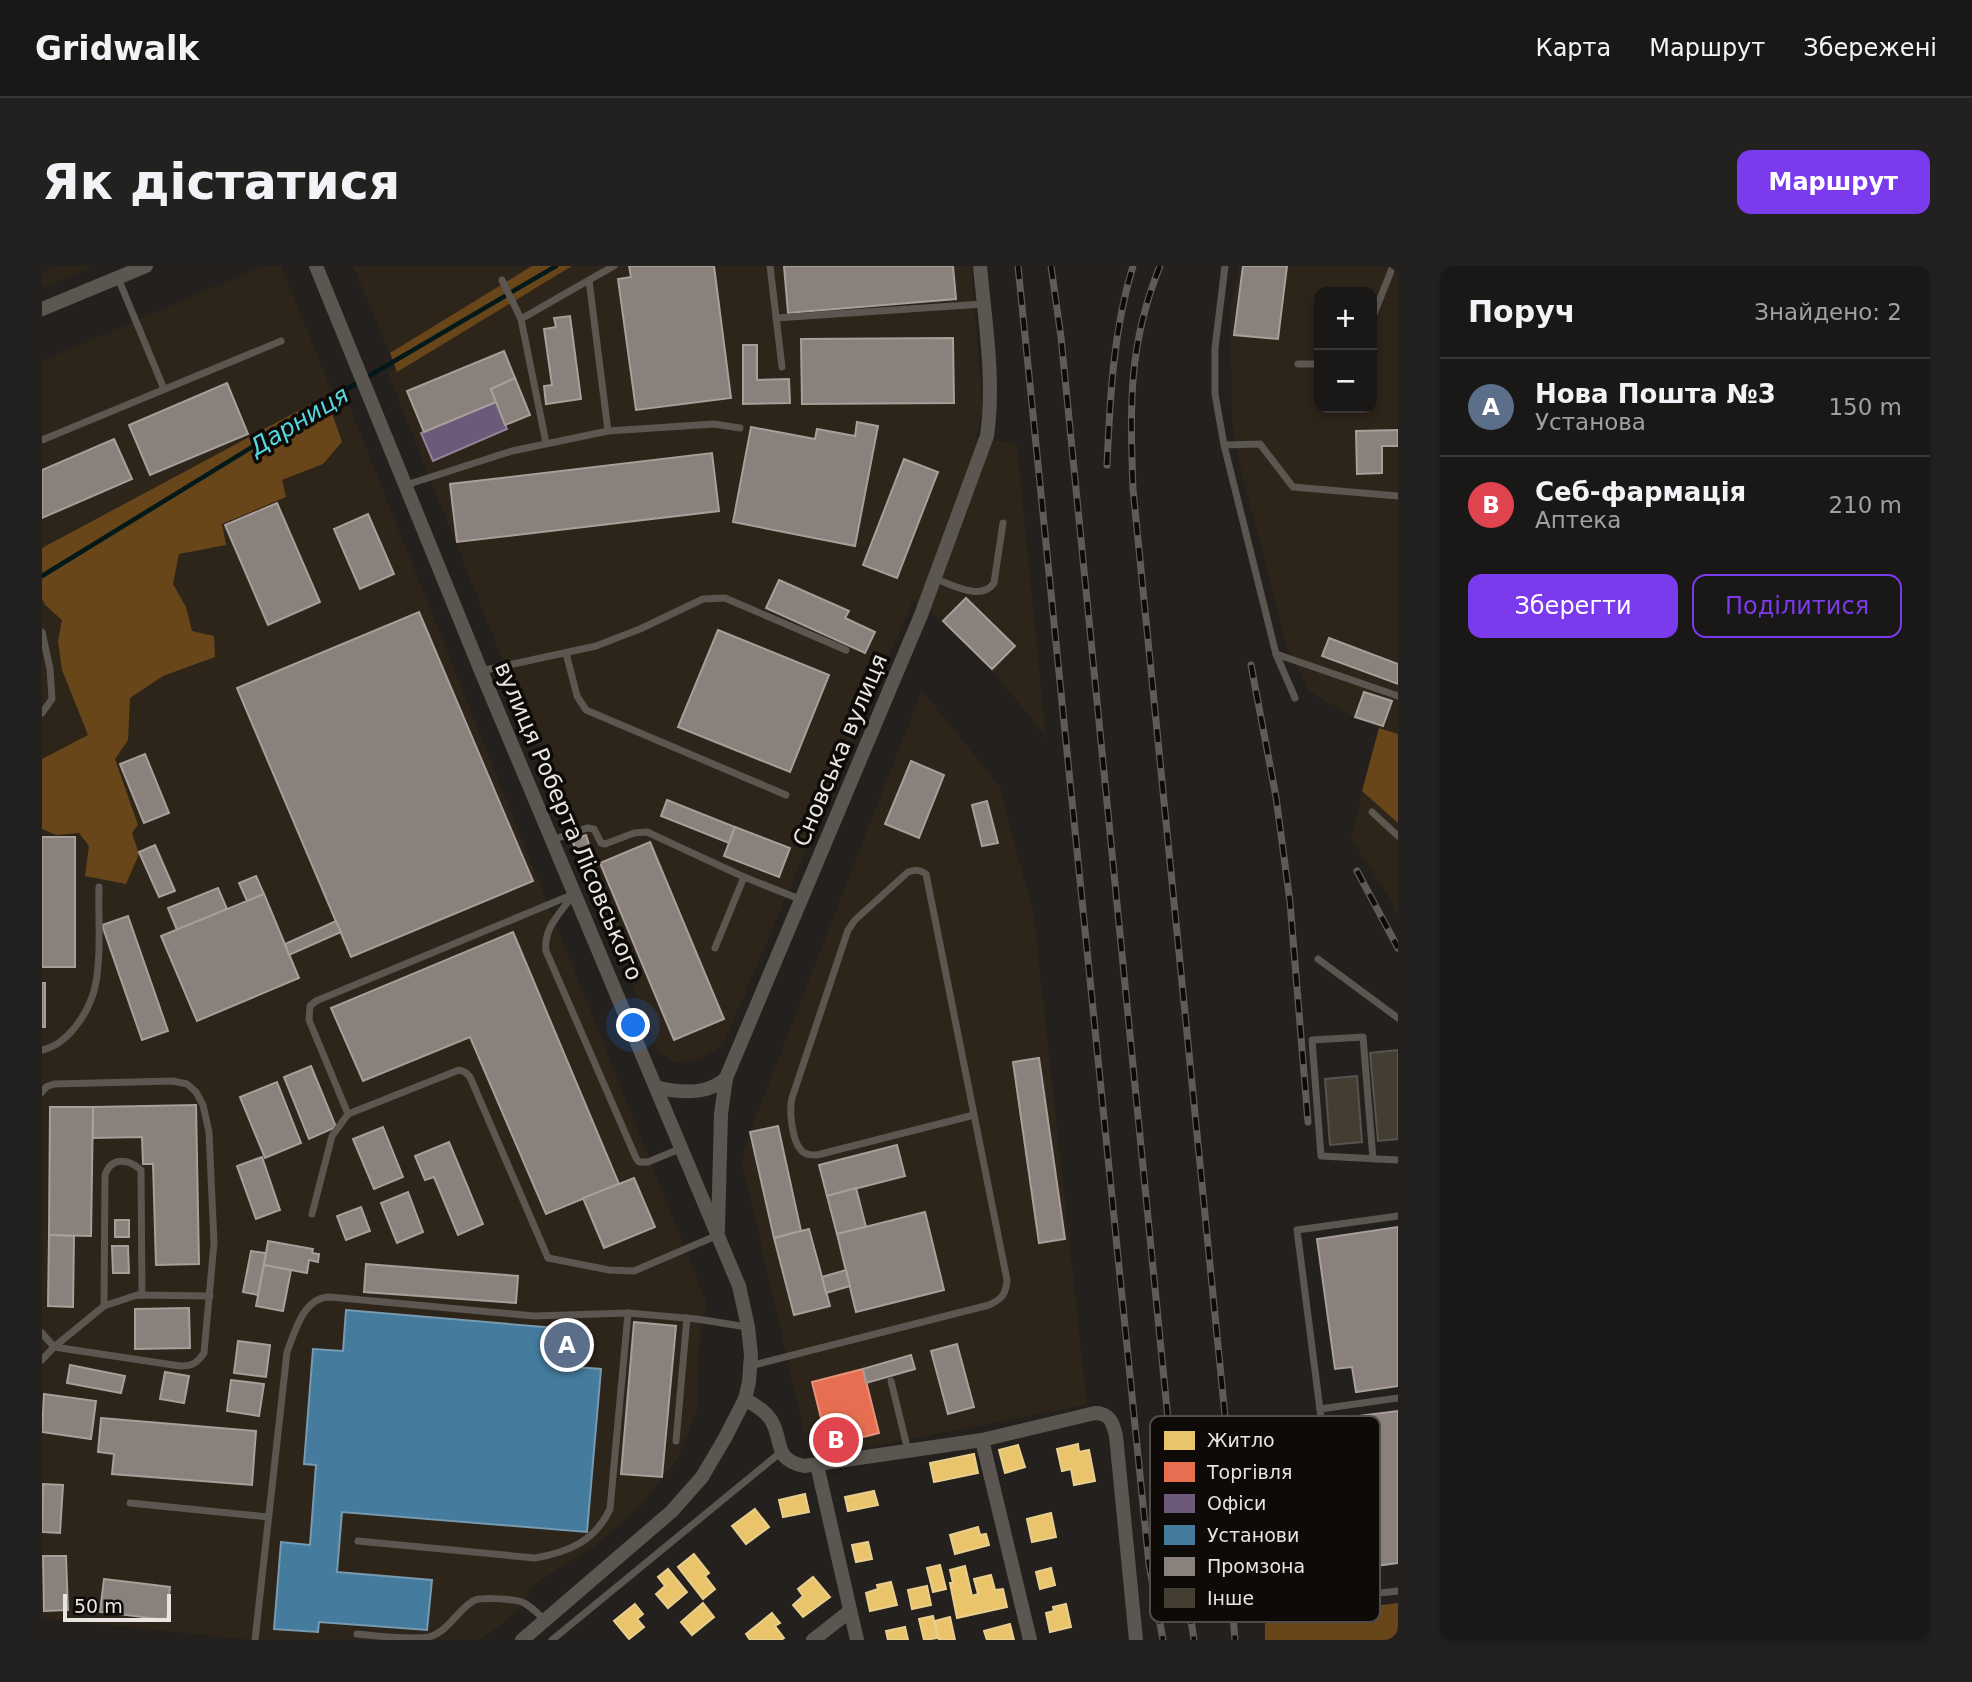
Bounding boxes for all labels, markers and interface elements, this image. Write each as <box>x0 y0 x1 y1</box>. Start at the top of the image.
text: Gridwalk <box>35 29 199 68</box>
text: Карта <box>1536 34 1611 62</box>
text: Маршрут <box>1649 34 1765 62</box>
text: Збережені <box>1803 34 1937 62</box>
button: Маршрут <box>1737 150 1930 214</box>
text: Як дістатися <box>42 154 400 211</box>
map controls <box>1314 287 1377 413</box>
button: + <box>1314 287 1377 350</box>
text: Поруч <box>1468 294 1575 329</box>
text: Знайдено: 2 <box>1754 299 1902 325</box>
button: − <box>1314 350 1377 413</box>
text: Нова Пошта №3 <box>1535 379 1776 409</box>
water label: Дарниця <box>243 380 354 462</box>
text: A <box>1482 394 1500 420</box>
text: 150 m <box>1828 394 1902 420</box>
text: Установа <box>1535 409 1646 435</box>
text: Себ-фармація <box>1535 477 1746 507</box>
text: B <box>1482 492 1500 518</box>
text: 210 m <box>1828 492 1902 518</box>
text: Аптека <box>1535 507 1621 533</box>
button: Зберегти <box>1468 574 1678 638</box>
button: Поділитися <box>1692 574 1902 638</box>
street label: Сновська вулиця <box>788 650 892 850</box>
street label: вулиця Роберта Лісовського <box>490 658 648 984</box>
your location <box>616 1008 650 1042</box>
pin: A <box>544 1319 590 1371</box>
pin: B <box>813 1414 859 1466</box>
legend <box>1150 1416 1380 1622</box>
text: Житло <box>1207 1429 1275 1451</box>
text: Торгівля <box>1206 1461 1292 1483</box>
text: Офіси <box>1207 1492 1266 1514</box>
text: Установи <box>1207 1524 1299 1546</box>
text: Промзона <box>1207 1555 1305 1577</box>
text: Інше <box>1207 1587 1254 1609</box>
scale bar <box>63 1591 172 1623</box>
text: 50 m <box>74 1595 123 1617</box>

